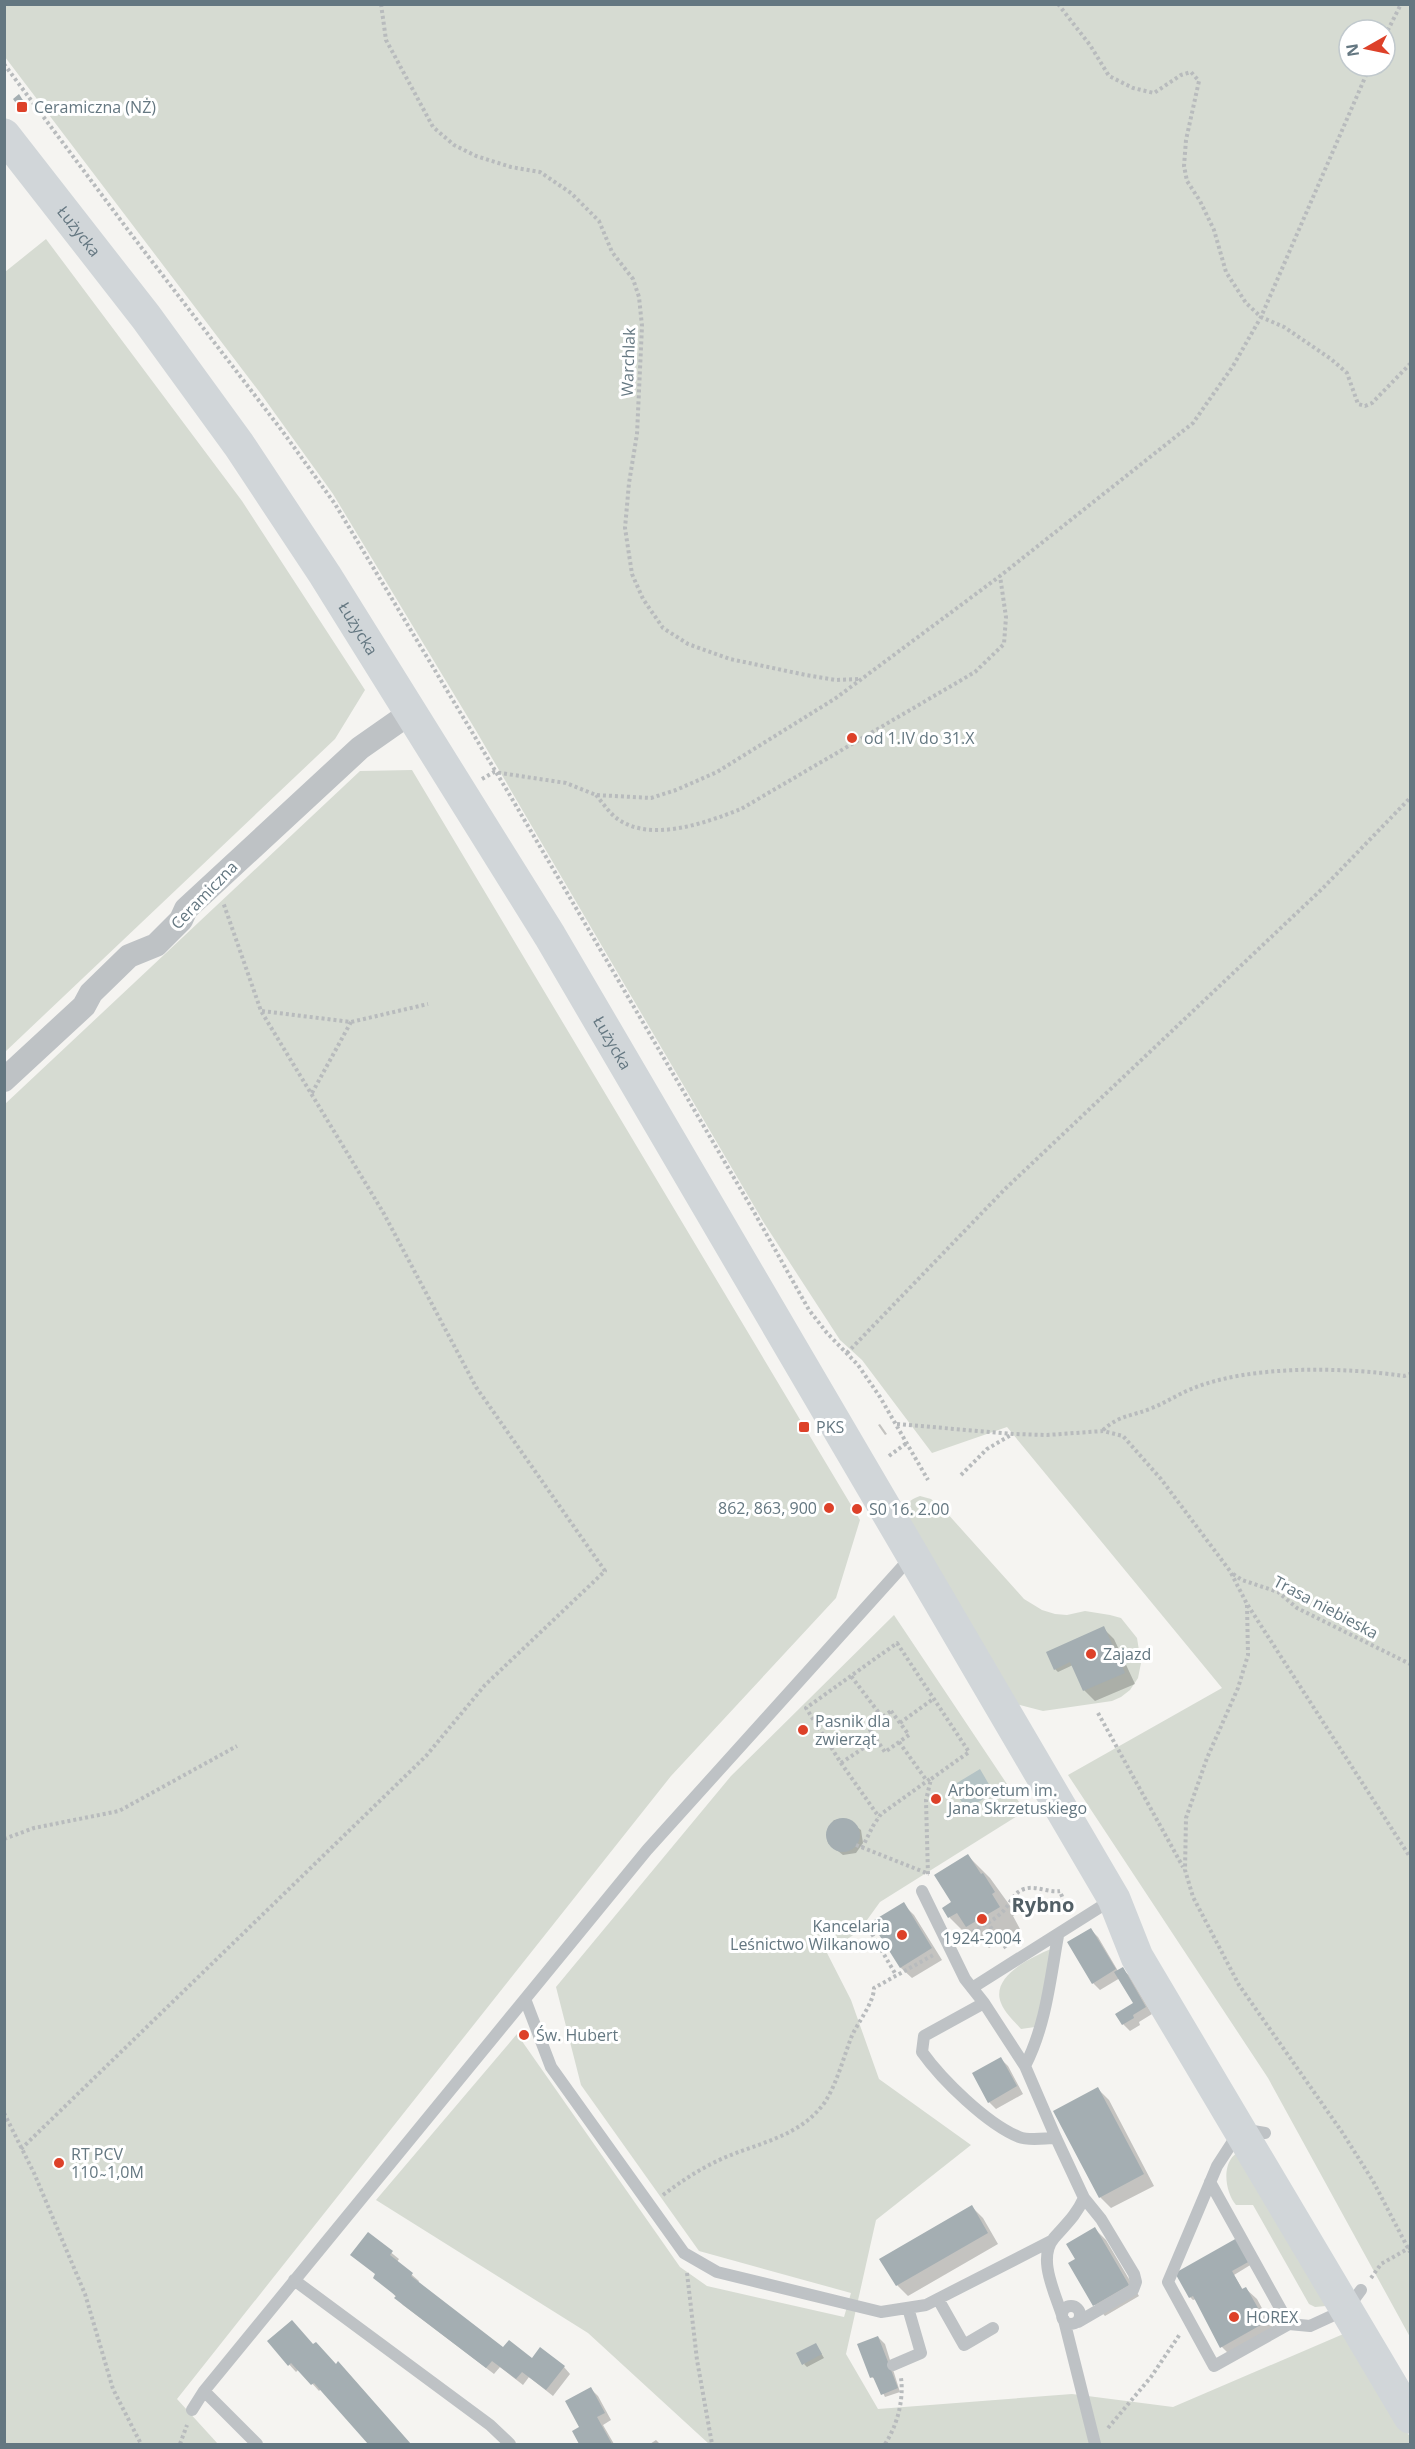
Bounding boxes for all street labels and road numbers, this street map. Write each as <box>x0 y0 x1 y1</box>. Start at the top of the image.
street label: Łużycka <box>52 201 106 261</box>
street label: Warchlak <box>616 327 640 397</box>
street label: Łużycka <box>334 598 383 659</box>
street label: Ceramiczna <box>166 856 242 934</box>
street label: Łużycka <box>588 1012 637 1074</box>
street label: Trasa niebieska <box>1270 1570 1382 1644</box>

